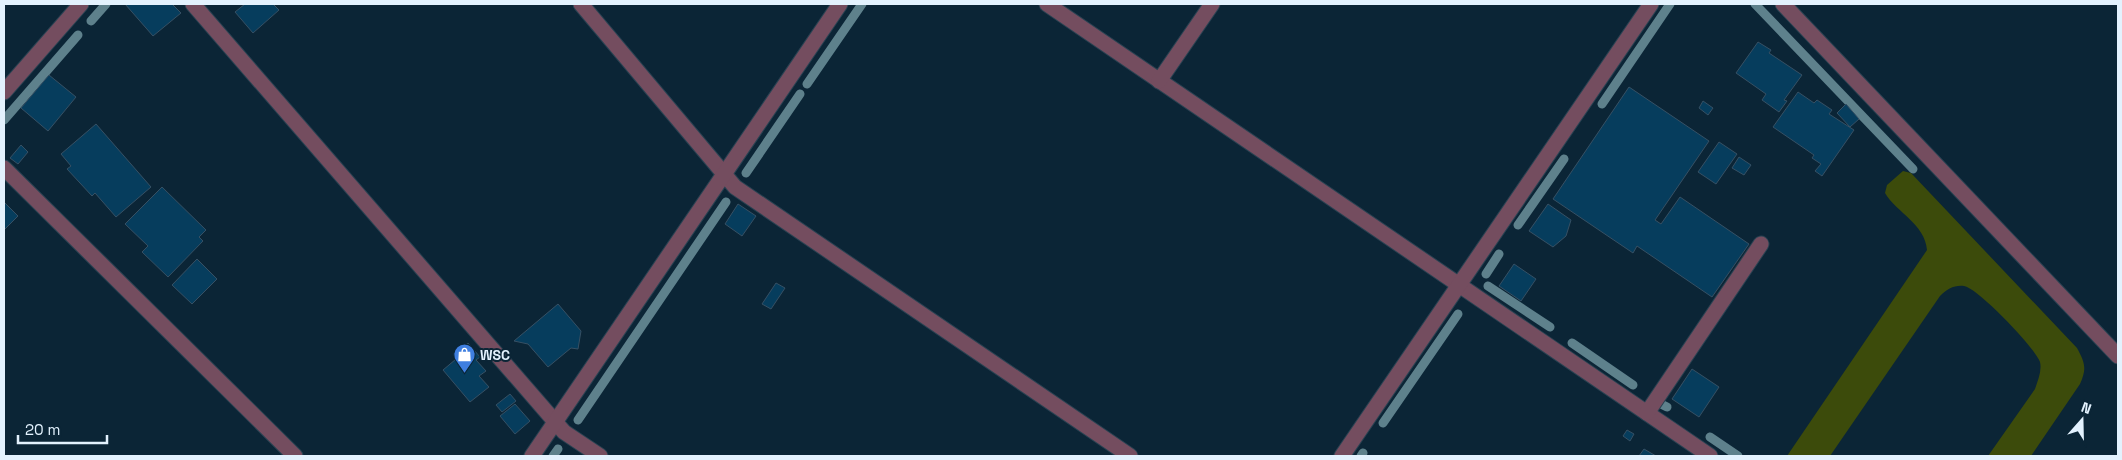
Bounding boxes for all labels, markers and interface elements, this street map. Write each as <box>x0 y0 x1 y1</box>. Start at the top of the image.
shop icon: WSC <box>452 343 476 374</box>
place label: WSC <box>480 346 510 364</box>
north arrow <box>2057 395 2107 445</box>
text: N <box>2079 398 2094 418</box>
scale bar <box>18 412 106 444</box>
text: 20 m <box>25 420 60 439</box>

